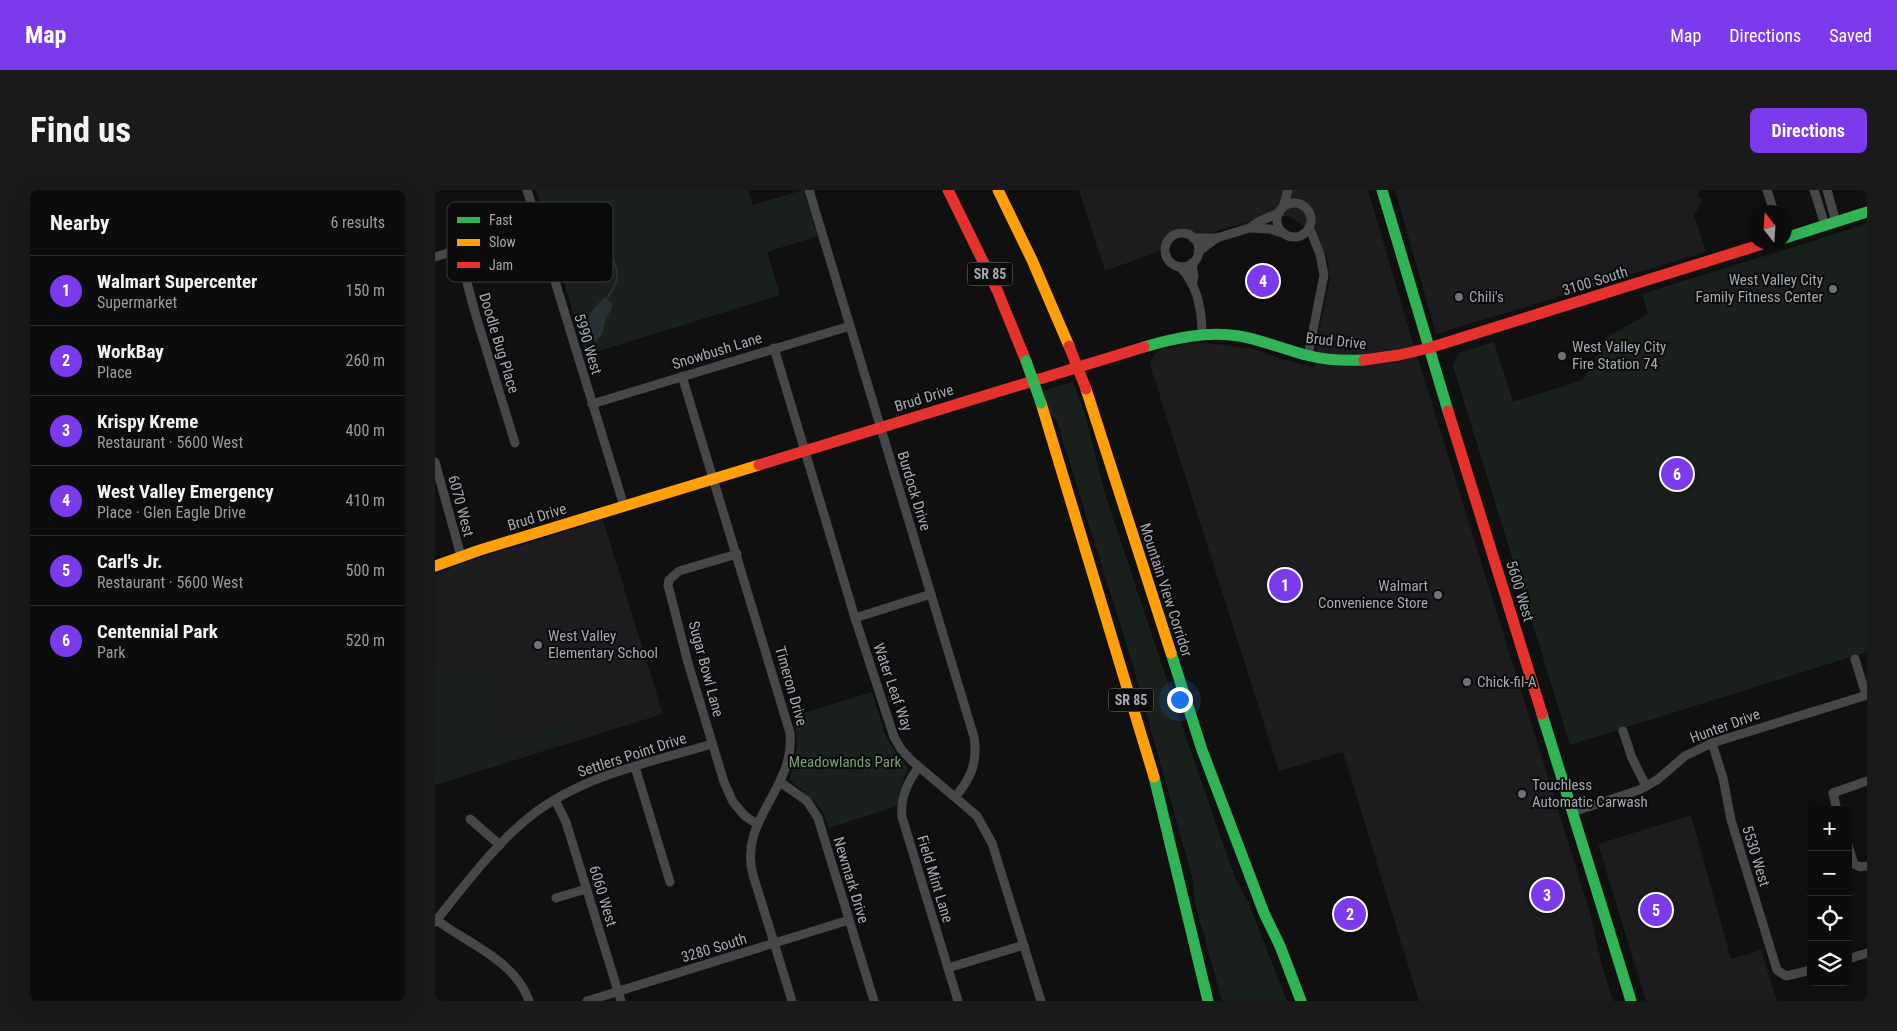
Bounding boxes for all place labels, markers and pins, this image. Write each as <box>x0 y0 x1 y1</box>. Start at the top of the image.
pin: 4 <box>1247 262 1279 300</box>
place label: West Valley City Family Fitness Center <box>1696 271 1823 306</box>
marker: West Valley City Family Fitness Center <box>1827 283 1839 295</box>
place label: Chili's <box>1469 288 1504 306</box>
marker: Chili's <box>1453 291 1465 303</box>
place label: West Valley City Fire Station 74 <box>1572 338 1666 373</box>
marker: West Valley City Fire Station 74 <box>1556 350 1568 362</box>
pin: 6 <box>1661 455 1693 493</box>
pin: 1 <box>1269 566 1301 604</box>
place label: Walmart Convenience Store <box>1318 577 1428 612</box>
marker: Walmart Convenience Store <box>1432 589 1444 601</box>
place label: West Valley Elementary School <box>548 627 658 662</box>
marker: West Valley Elementary School <box>532 639 544 651</box>
place label: Chick-fil-A <box>1477 673 1537 691</box>
marker: Chick-fil-A <box>1461 676 1473 688</box>
place label: Touchless Automatic Carwash <box>1532 776 1648 811</box>
marker: Touchless Automatic Carwash <box>1516 788 1528 800</box>
pin: 3 <box>1531 876 1563 914</box>
pin: 5 <box>1640 891 1672 929</box>
pin: 2 <box>1334 895 1366 933</box>

